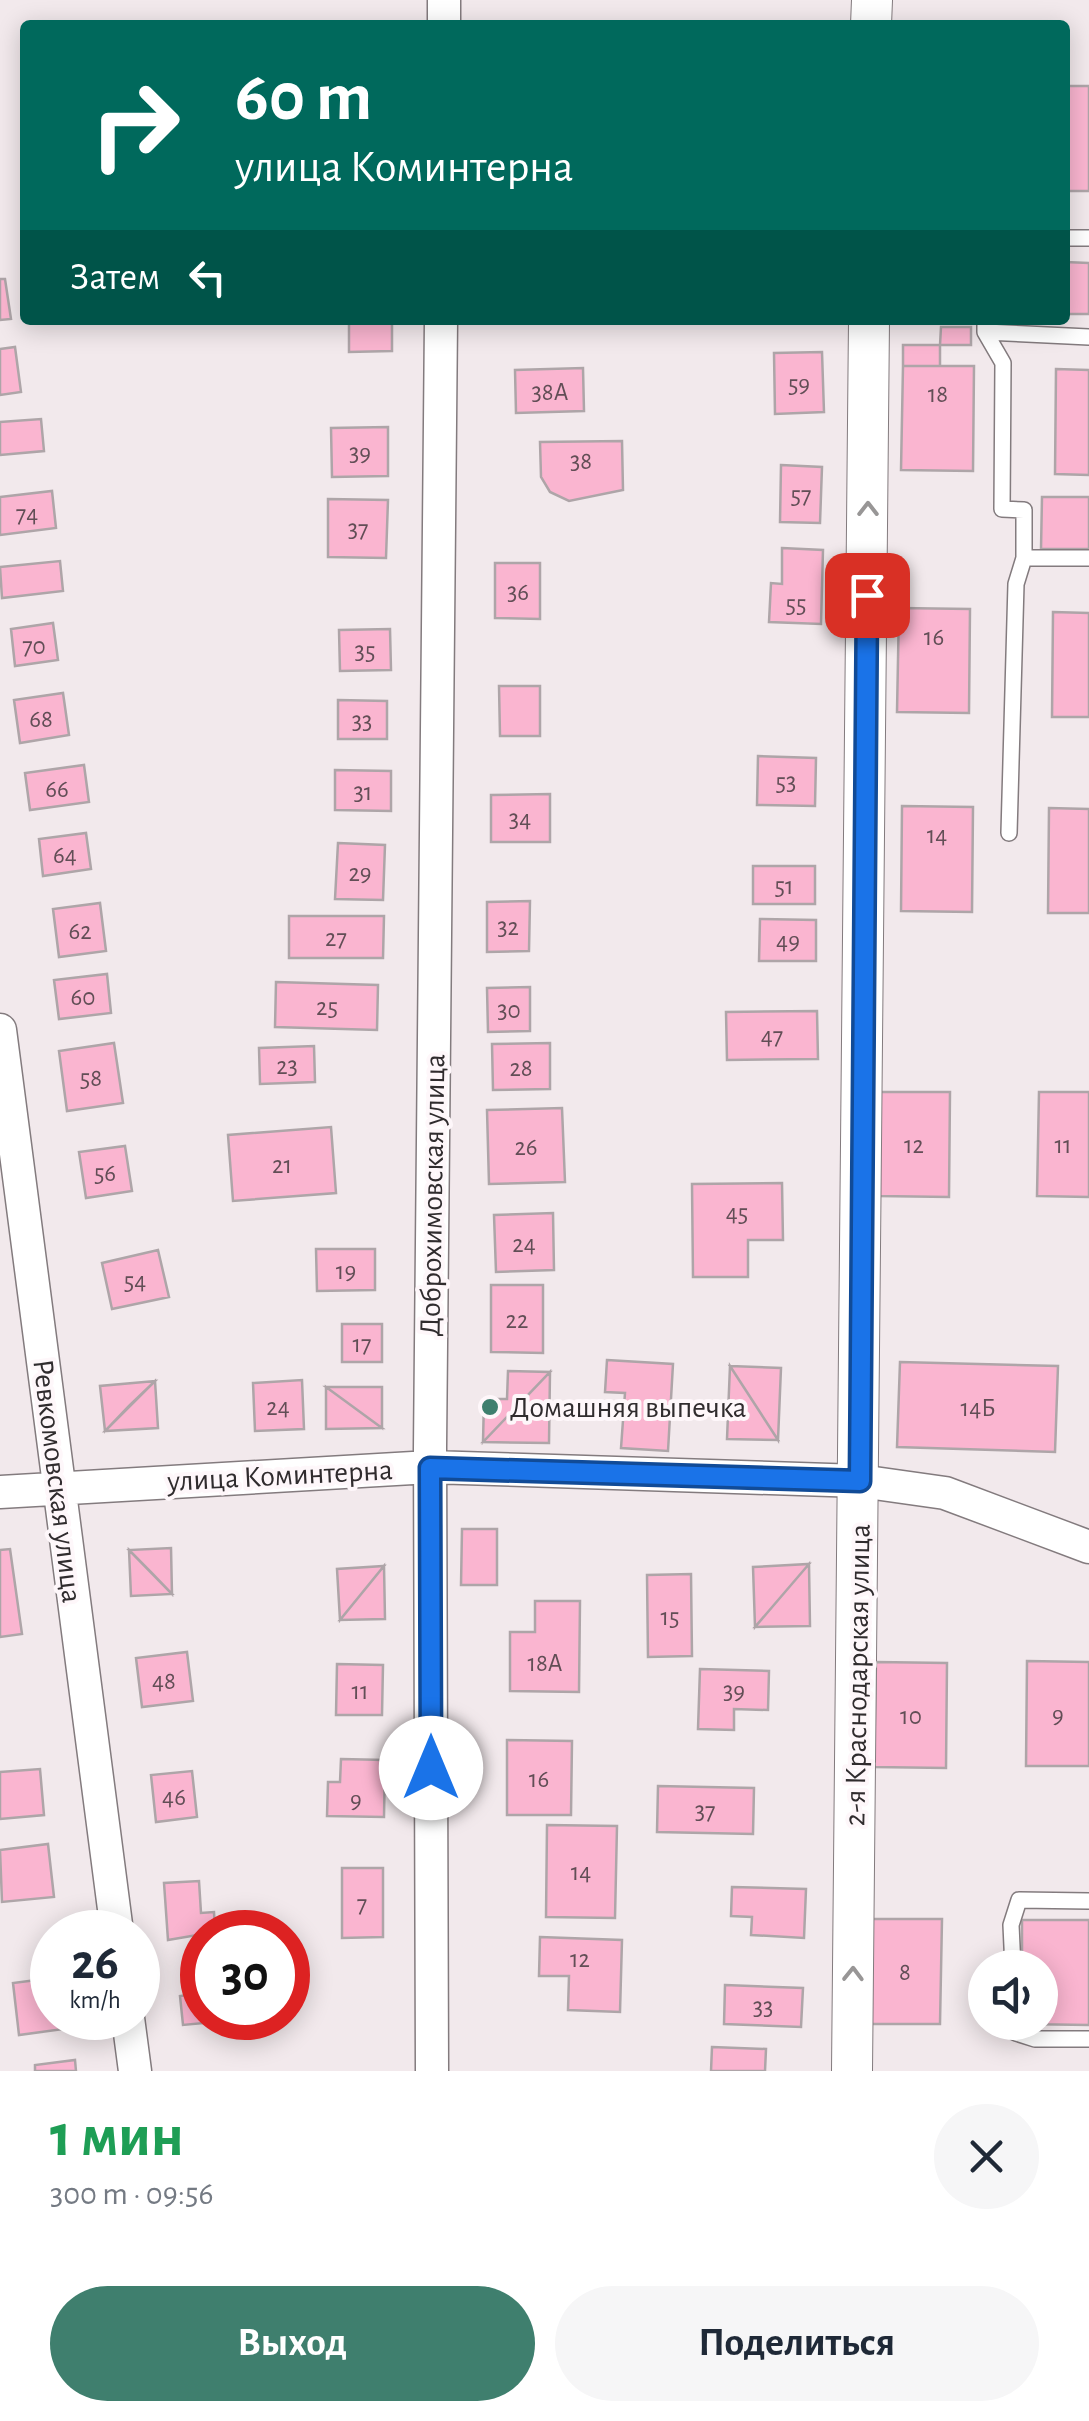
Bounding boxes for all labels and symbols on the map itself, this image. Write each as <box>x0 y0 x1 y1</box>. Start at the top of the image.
house number: 59 <box>788 372 810 397</box>
house number: 38А <box>532 380 569 405</box>
house number: 18 <box>928 382 948 407</box>
house number: 39 <box>349 441 371 466</box>
house number: 38 <box>570 449 592 474</box>
house number: 57 <box>791 483 811 508</box>
one-way arrow <box>857 500 878 516</box>
house number: 74 <box>16 502 38 527</box>
house number: 37 <box>348 517 368 542</box>
pin <box>825 553 910 638</box>
house number: 36 <box>507 580 529 605</box>
house number: 55 <box>786 592 806 617</box>
house number: 16 <box>924 625 944 650</box>
house number: 70 <box>22 634 46 659</box>
house number: 35 <box>355 639 375 664</box>
house number: 68 <box>29 707 53 732</box>
house number: 33 <box>352 709 372 734</box>
house number: 53 <box>776 770 796 795</box>
house number: 66 <box>45 777 69 802</box>
house number: 31 <box>354 780 372 805</box>
house number: 34 <box>509 807 531 832</box>
house number: 14 <box>927 823 947 848</box>
house number: 64 <box>53 843 77 868</box>
house number: 29 <box>348 861 372 886</box>
house number: 51 <box>774 874 794 899</box>
house number: 32 <box>497 915 519 940</box>
house number: 62 <box>68 919 92 944</box>
house number: 27 <box>325 926 347 951</box>
house number: 49 <box>776 929 800 954</box>
house number: 60 <box>71 985 95 1010</box>
house number: 25 <box>316 995 338 1020</box>
house number: 30 <box>497 998 521 1023</box>
house number: 47 <box>761 1024 783 1049</box>
house number: 23 <box>276 1054 298 1079</box>
street label: Доброхимовская улица <box>416 1054 450 1337</box>
house number: 28 <box>509 1056 533 1081</box>
house number: 58 <box>80 1066 102 1091</box>
house number: 12 <box>904 1133 924 1158</box>
house number: 11 <box>1054 1133 1072 1158</box>
house number: 26 <box>514 1135 538 1160</box>
house number: 21 <box>272 1153 292 1178</box>
house number: 56 <box>94 1161 116 1186</box>
house number: 45 <box>726 1201 748 1226</box>
house number: 24 <box>512 1232 536 1257</box>
house number: 19 <box>336 1259 356 1284</box>
house number: 54 <box>124 1269 146 1294</box>
house number: 22 <box>506 1308 528 1333</box>
house number: 17 <box>352 1332 372 1357</box>
street label: Ревкомовская улица <box>27 1358 87 1605</box>
place label: Домашняя выпечка <box>510 1393 747 1423</box>
house number: 24 <box>266 1395 290 1420</box>
marker: Домашняя выпечка <box>479 1396 501 1418</box>
house number: 14Б <box>961 1396 995 1421</box>
street label: улица Коминтерна <box>166 1455 394 1497</box>
street label: 2-я Краснодарская улица <box>840 1524 876 1826</box>
house number: 15 <box>660 1605 680 1630</box>
house number: 18А <box>527 1651 563 1676</box>
house number: 48 <box>152 1669 176 1694</box>
house number: 11 <box>351 1679 369 1704</box>
house number: 39 <box>723 1679 745 1704</box>
house number: 9 <box>1052 1703 1064 1728</box>
house number: 10 <box>900 1704 922 1729</box>
position arrow <box>379 1716 483 1820</box>
house number: 16 <box>529 1767 549 1792</box>
house number: 46 <box>162 1785 186 1810</box>
house number: 9 <box>350 1788 362 1813</box>
house number: 37 <box>695 1799 715 1824</box>
house number: 14 <box>571 1860 591 1885</box>
house number: 7 <box>357 1892 367 1917</box>
speed limit sign: 30 <box>180 1910 310 2040</box>
house number: 12 <box>570 1947 590 1972</box>
house number: 8 <box>899 1960 911 1985</box>
one-way arrow <box>843 1965 864 1981</box>
house number: 33 <box>753 1995 773 2020</box>

